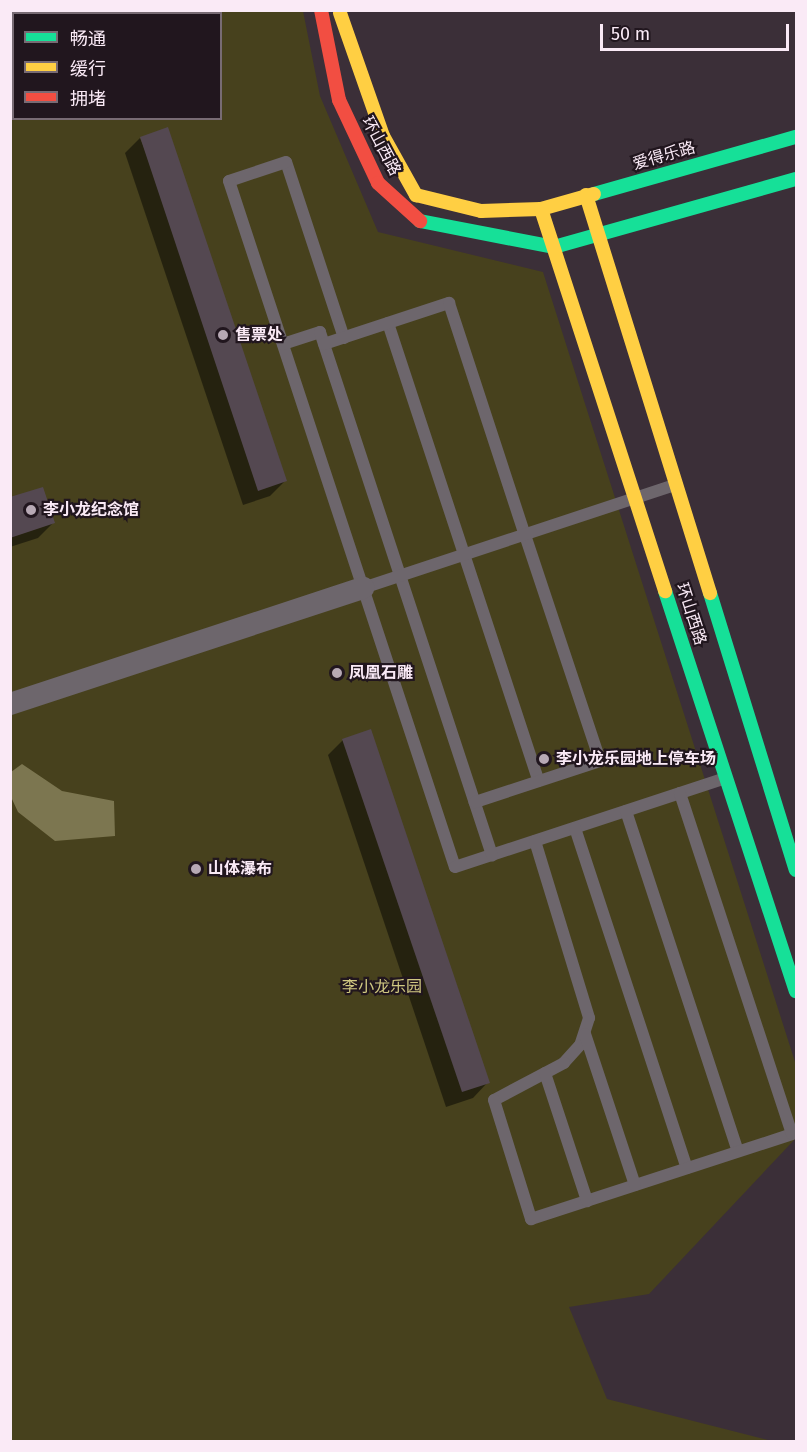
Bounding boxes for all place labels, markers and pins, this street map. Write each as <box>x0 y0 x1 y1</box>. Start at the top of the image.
place label: 售票处 <box>235 325 283 345</box>
marker: 售票处 <box>216 328 230 342</box>
place label: 李小龙纪念馆 <box>43 500 139 520</box>
marker: 李小龙纪念馆 <box>24 503 38 517</box>
place label: 凤凰石雕 <box>349 663 413 683</box>
marker: 凤凰石雕 <box>330 666 344 680</box>
place label: 李小龙乐园地上停车场 <box>556 749 716 769</box>
marker: 李小龙乐园地上停车场 <box>537 752 551 766</box>
place label: 山体瀑布 <box>208 859 272 879</box>
marker: 山体瀑布 <box>189 862 203 876</box>

